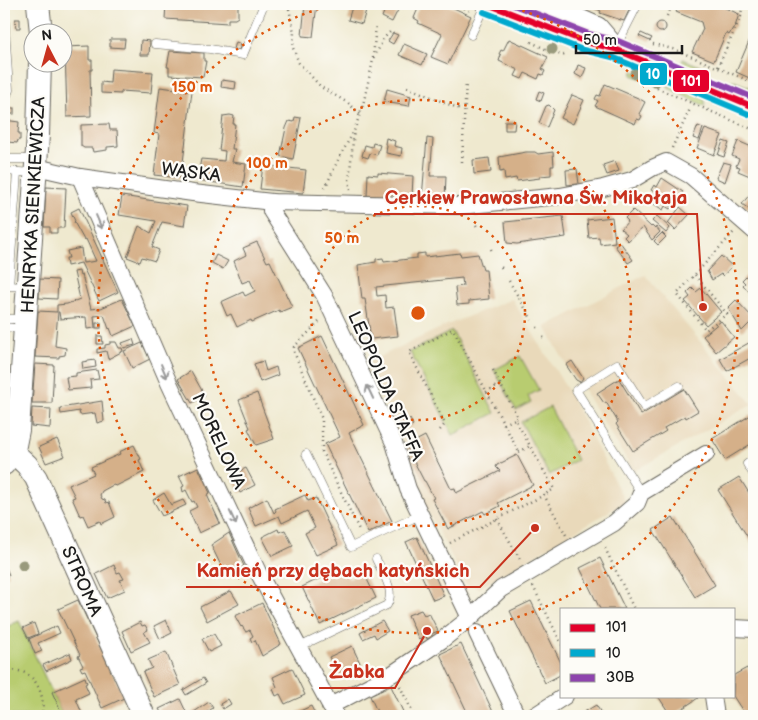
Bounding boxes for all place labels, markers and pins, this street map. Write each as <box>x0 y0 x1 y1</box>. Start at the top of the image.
callout: Cerkiew Prawosławna Św. Mikołaja <box>374 180 697 214</box>
centre of rings <box>409 304 427 322</box>
callout: Kamień przy dębach katyńskich <box>186 553 480 587</box>
callout: Żabka <box>319 654 395 688</box>

